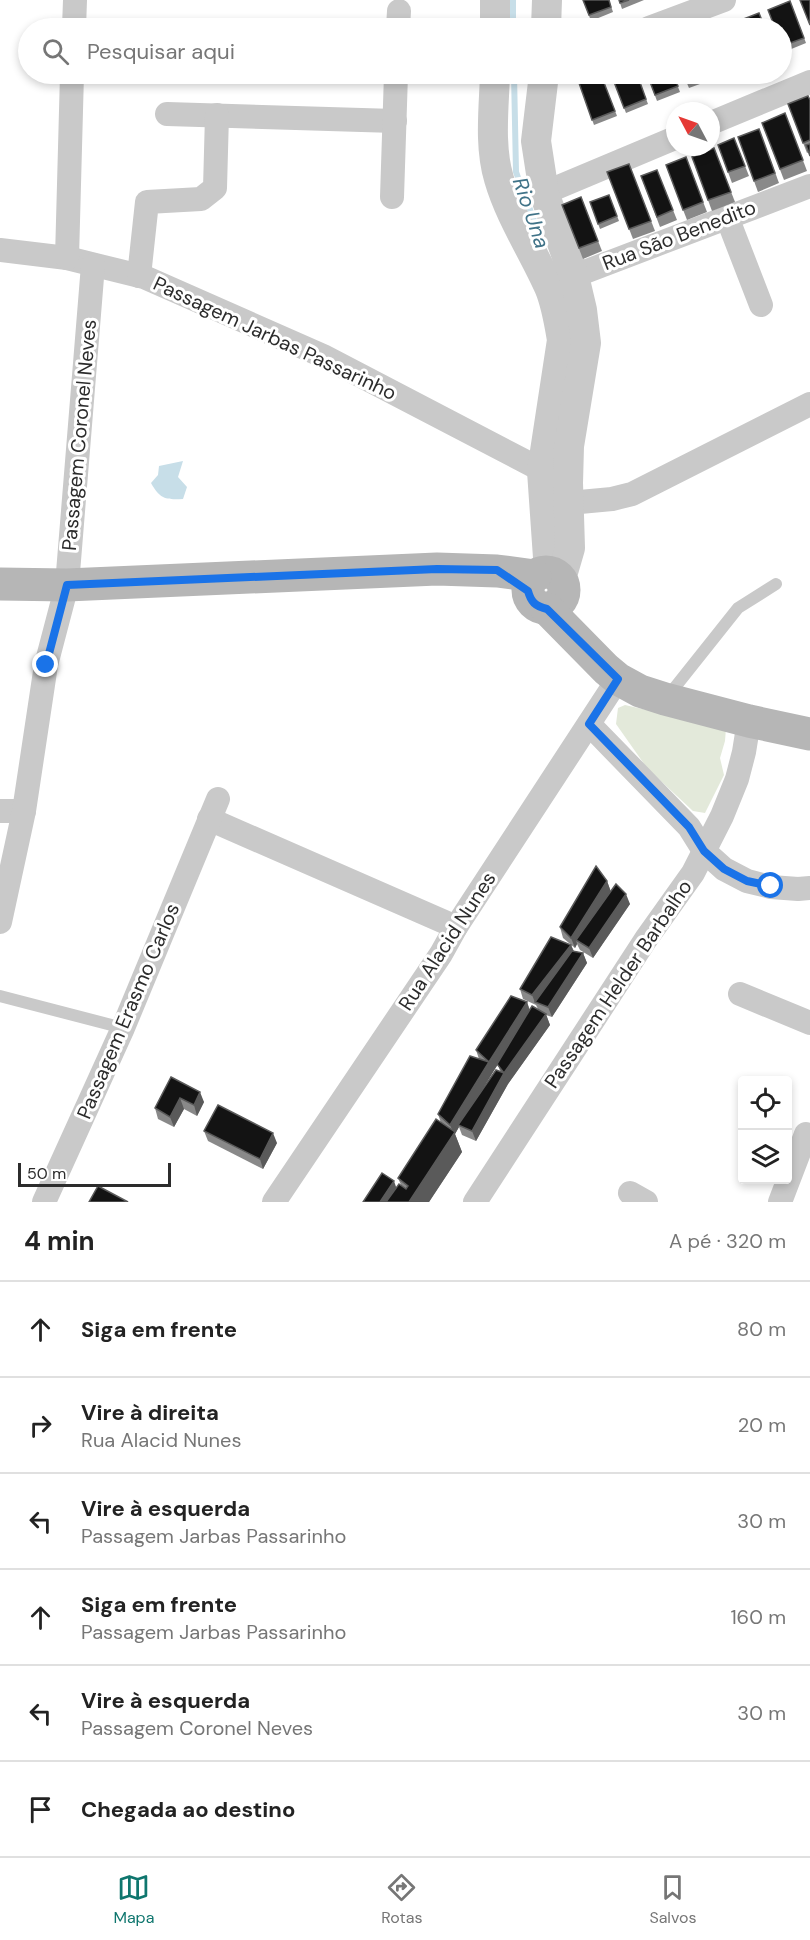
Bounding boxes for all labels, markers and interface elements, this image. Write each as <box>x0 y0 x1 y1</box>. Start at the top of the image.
search box <box>18 18 792 84</box>
icon: search <box>39 35 72 68</box>
text: Pesquisar aqui <box>87 37 235 66</box>
north arrow <box>666 102 720 156</box>
water label: Rio Una <box>506 174 556 252</box>
street label: Rua São Benedito <box>599 194 759 276</box>
street label: Passagem Jarbas Passarinho <box>149 270 401 406</box>
street label: Passagem Coronel Neves <box>56 318 102 552</box>
route end <box>32 651 58 677</box>
street label: Rua Alacid Nunes <box>392 867 502 1015</box>
route start <box>757 872 783 898</box>
street label: Passagem Helder Barbalho <box>538 875 698 1093</box>
street label: Passagem Erasmo Carlos <box>71 899 185 1123</box>
map controls <box>738 1076 792 1184</box>
button: locate <box>738 1076 792 1130</box>
button: layers <box>738 1130 792 1184</box>
scale bar <box>18 1160 171 1188</box>
text: 50 m <box>27 1163 66 1184</box>
text: 4 min <box>24 1224 95 1258</box>
text: A pé · 320 m <box>669 1228 786 1254</box>
icon: ahead <box>24 1313 57 1346</box>
text: Siga em frente <box>81 1315 237 1344</box>
text: 80 m <box>737 1316 786 1342</box>
text: Vire à direita <box>81 1398 219 1427</box>
icon: right <box>24 1409 57 1442</box>
text: 20 m <box>738 1412 786 1438</box>
text: Rua Alacid Nunes <box>81 1427 241 1453</box>
text: Vire à esquerda <box>81 1494 250 1523</box>
icon: left <box>24 1505 57 1538</box>
text: 30 m <box>737 1508 786 1534</box>
text: Passagem Jarbas Passarinho <box>81 1523 346 1549</box>
text: Siga em frente <box>81 1590 237 1619</box>
icon: ahead <box>24 1601 57 1634</box>
text: 160 m <box>730 1604 786 1630</box>
text: Passagem Jarbas Passarinho <box>81 1619 346 1645</box>
text: Vire à esquerda <box>81 1686 250 1715</box>
icon: left <box>24 1697 57 1730</box>
text: 30 m <box>737 1700 786 1726</box>
text: Passagem Coronel Neves <box>81 1715 313 1741</box>
icon: arrive <box>24 1793 57 1826</box>
text: Chegada ao destino <box>81 1795 295 1824</box>
tab: Mapa <box>113 1871 154 1928</box>
tab: Rotas <box>381 1871 422 1928</box>
tab: Salvos <box>649 1871 697 1928</box>

